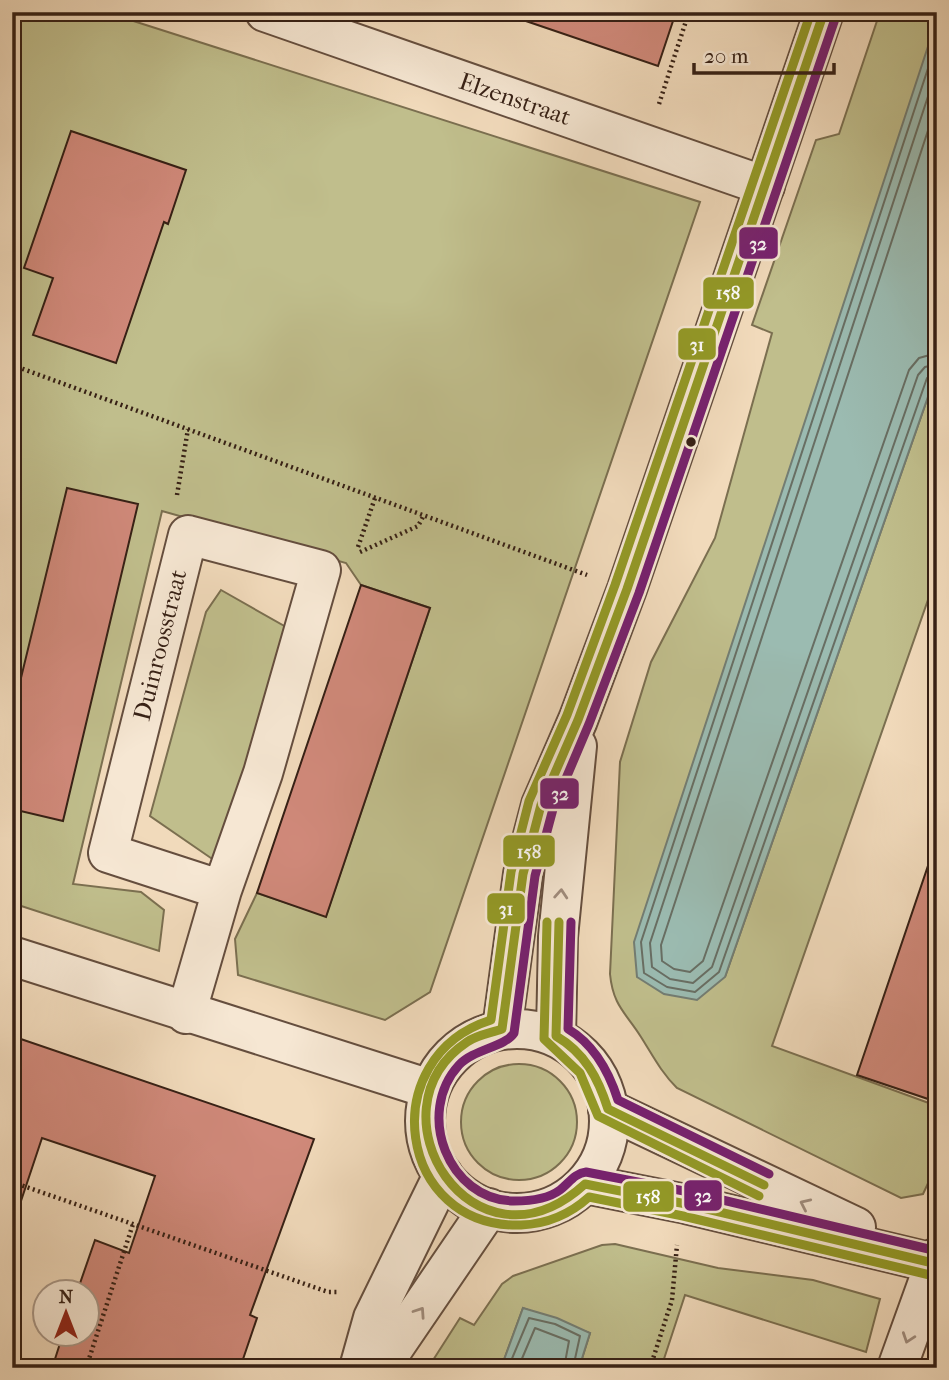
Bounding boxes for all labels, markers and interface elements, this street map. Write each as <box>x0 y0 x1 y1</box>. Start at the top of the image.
scale bar <box>694 32 834 76</box>
text: 20 m <box>704 44 749 68</box>
street label: Elzenstraat <box>456 67 575 131</box>
line badge: 32 <box>738 226 779 260</box>
text: 32 <box>749 233 767 255</box>
line badge: 158 <box>702 276 755 310</box>
text: 158 <box>716 282 740 304</box>
line badge: 31 <box>677 327 717 361</box>
text: 31 <box>690 334 704 356</box>
unlabelled marker <box>684 435 698 449</box>
street label: Duinroosstraat <box>128 566 192 723</box>
line badge: 32 <box>539 777 580 810</box>
text: 32 <box>551 783 569 805</box>
line badge: 158 <box>502 834 556 868</box>
text: 158 <box>517 841 541 863</box>
one-way arrow <box>554 888 569 899</box>
line badge: 31 <box>486 892 526 925</box>
text: 31 <box>499 898 513 920</box>
line badge: 32 <box>683 1179 723 1212</box>
line badge: 158 <box>622 1180 675 1213</box>
text: 32 <box>694 1185 712 1207</box>
text: 158 <box>636 1186 660 1208</box>
one-way arrow <box>800 1198 812 1212</box>
north arrow <box>32 1278 102 1348</box>
text: N <box>59 1286 74 1308</box>
one-way arrow <box>412 1307 424 1320</box>
one-way arrow <box>902 1332 916 1344</box>

